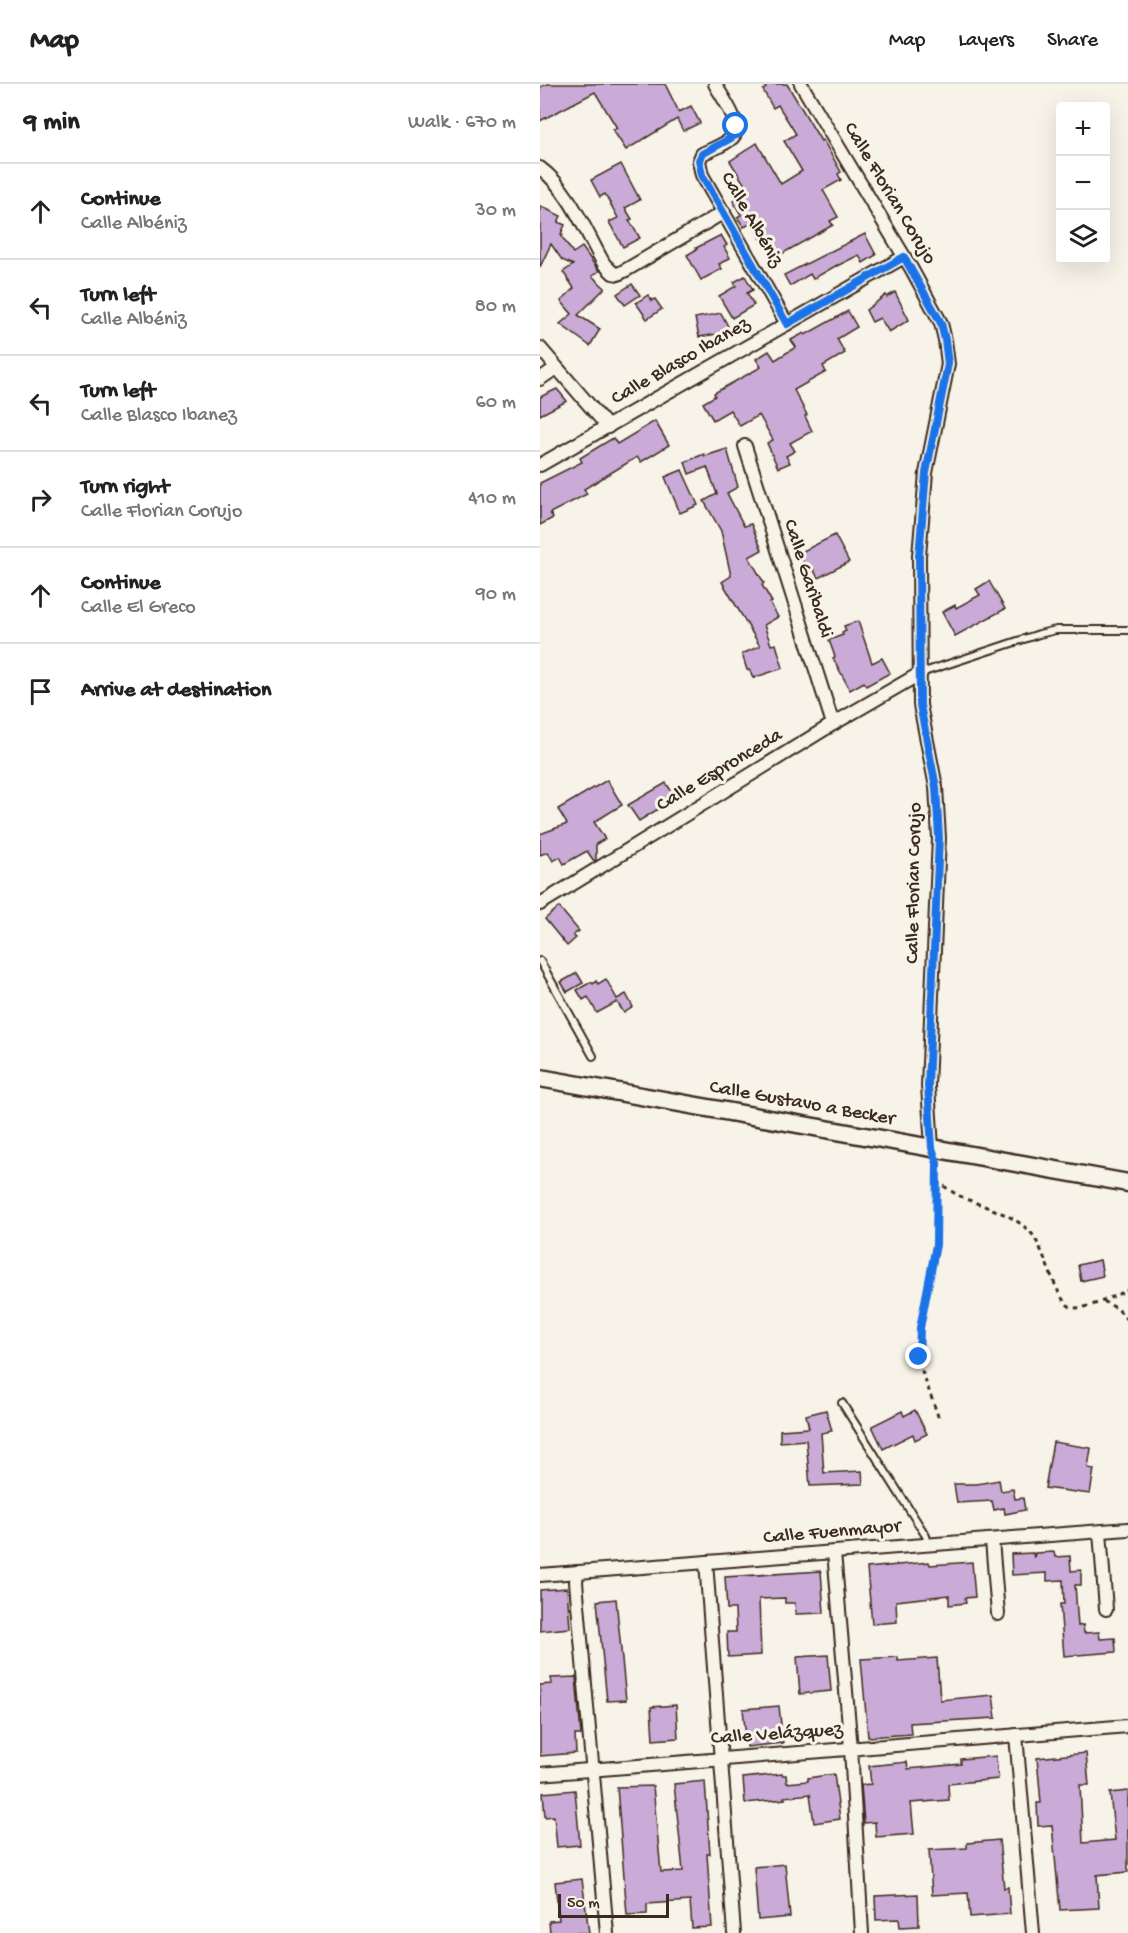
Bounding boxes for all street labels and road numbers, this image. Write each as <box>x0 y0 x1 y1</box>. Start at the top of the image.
street label: Calle Florian Corujo <box>838 119 940 269</box>
street label: Calle Albéniz <box>715 169 788 272</box>
street label: Calle Blasco Ibanez <box>608 312 755 411</box>
street label: Calle Garibaldi <box>777 517 837 641</box>
street label: Calle Espronceda <box>653 724 788 818</box>
street label: Calle Florian Corujo <box>902 802 928 964</box>
street label: Calle Gustavo a Becker <box>707 1076 898 1132</box>
street label: Calle Fuenmayor <box>762 1515 904 1550</box>
street label: Calle Velázquez <box>710 1719 845 1751</box>

